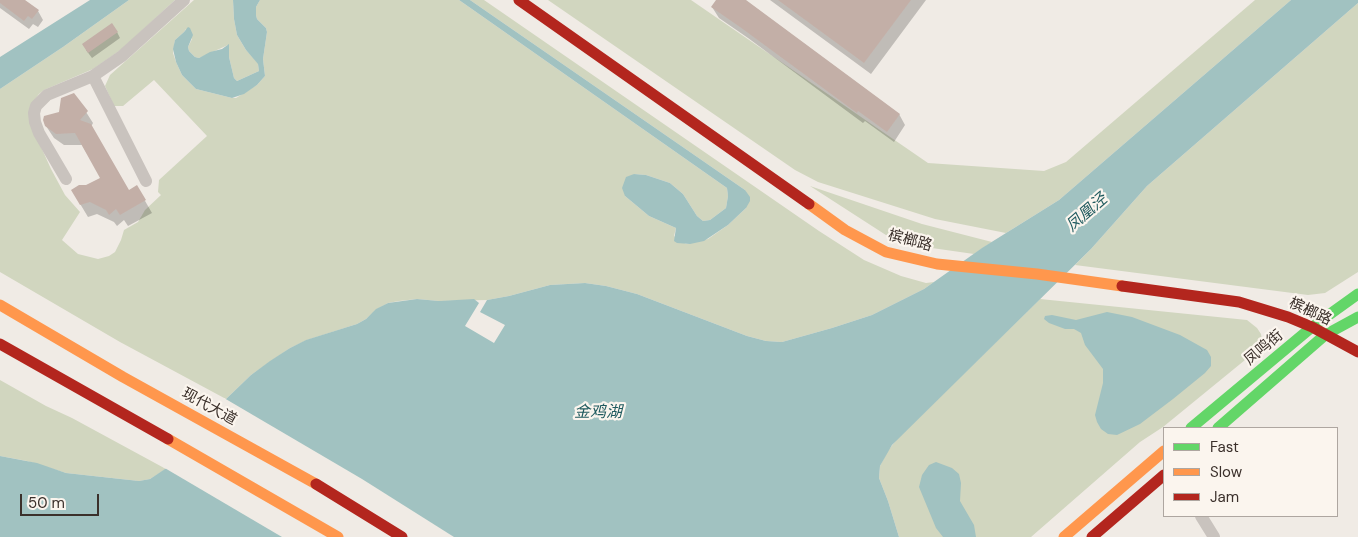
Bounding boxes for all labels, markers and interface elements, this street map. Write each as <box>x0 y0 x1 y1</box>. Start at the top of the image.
water label: 凤凰泾 <box>1063 190 1111 236</box>
street label: 槟榔路 <box>886 226 934 256</box>
street label: 槟榔路 <box>1286 294 1334 330</box>
street label: 凤鸣街 <box>1241 327 1287 369</box>
street label: 现代大道 <box>178 385 240 429</box>
water label: 金鸡湖 <box>574 403 622 423</box>
legend <box>1163 427 1338 517</box>
text: Fast <box>1210 437 1239 457</box>
text: Slow <box>1210 462 1242 482</box>
scale bar <box>22 484 101 516</box>
text: Jam <box>1210 487 1239 507</box>
text: 50 m <box>28 493 65 513</box>

